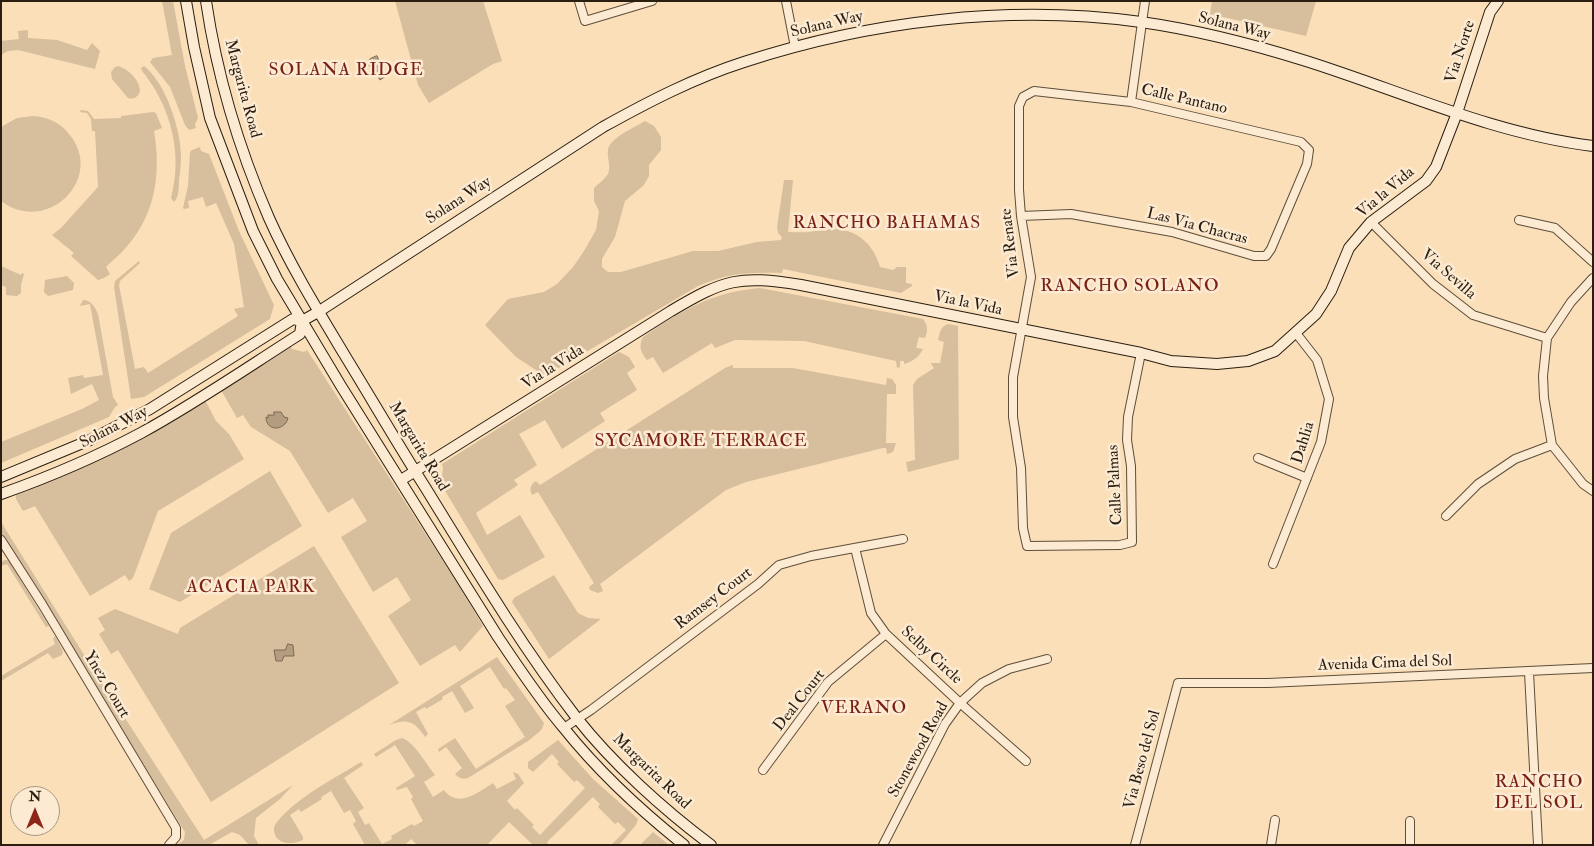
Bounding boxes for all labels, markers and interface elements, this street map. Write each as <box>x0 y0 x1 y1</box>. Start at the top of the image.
street label: Solana Way <box>789 7 865 43</box>
street label: Solana Way <box>1196 9 1272 45</box>
street label: Via Norte <box>1442 18 1480 86</box>
street label: Margarita Road <box>220 38 264 140</box>
district label: SOLANA RIDGE <box>267 60 425 82</box>
street label: Calle Pantano <box>1139 81 1229 119</box>
street label: Via la Vida <box>1353 163 1419 223</box>
street label: Solana Way <box>423 173 495 229</box>
street label: Las Via Chacras <box>1144 204 1250 250</box>
street label: Via Renate <box>997 207 1025 279</box>
district label: RANCHO BAHAMAS <box>791 213 983 235</box>
street label: Via Sevilla <box>1416 246 1480 304</box>
district label: RANCHO SOLANO <box>1039 276 1221 298</box>
street label: Via la Vida <box>932 287 1004 321</box>
street label: Via la Vida <box>518 341 588 395</box>
street label: Margarita Road <box>384 399 452 495</box>
street label: Solana Way <box>77 403 151 453</box>
street label: Dahlia <box>1289 420 1319 466</box>
district label: SYCAMORE TERRACE <box>592 431 810 453</box>
street label: Calle Palmas <box>1104 444 1128 526</box>
street label: Ramsey Court <box>672 564 756 634</box>
district label: ACACIA PARK <box>185 577 317 599</box>
street label: Selby Circle <box>896 623 966 689</box>
street label: Ynez Court <box>79 648 133 722</box>
street label: Avenida Cima del Sol <box>1318 652 1452 676</box>
street label: Deal Court <box>770 666 830 736</box>
district label: VERANO <box>820 698 908 720</box>
street label: Stonewood Road <box>885 699 953 801</box>
street label: Via Beso del Sol <box>1121 708 1165 812</box>
street label: Margarita Road <box>608 730 694 814</box>
district label: RANCHO DEL SOL <box>1494 772 1584 814</box>
north arrow <box>10 786 60 836</box>
text: N <box>29 788 41 805</box>

